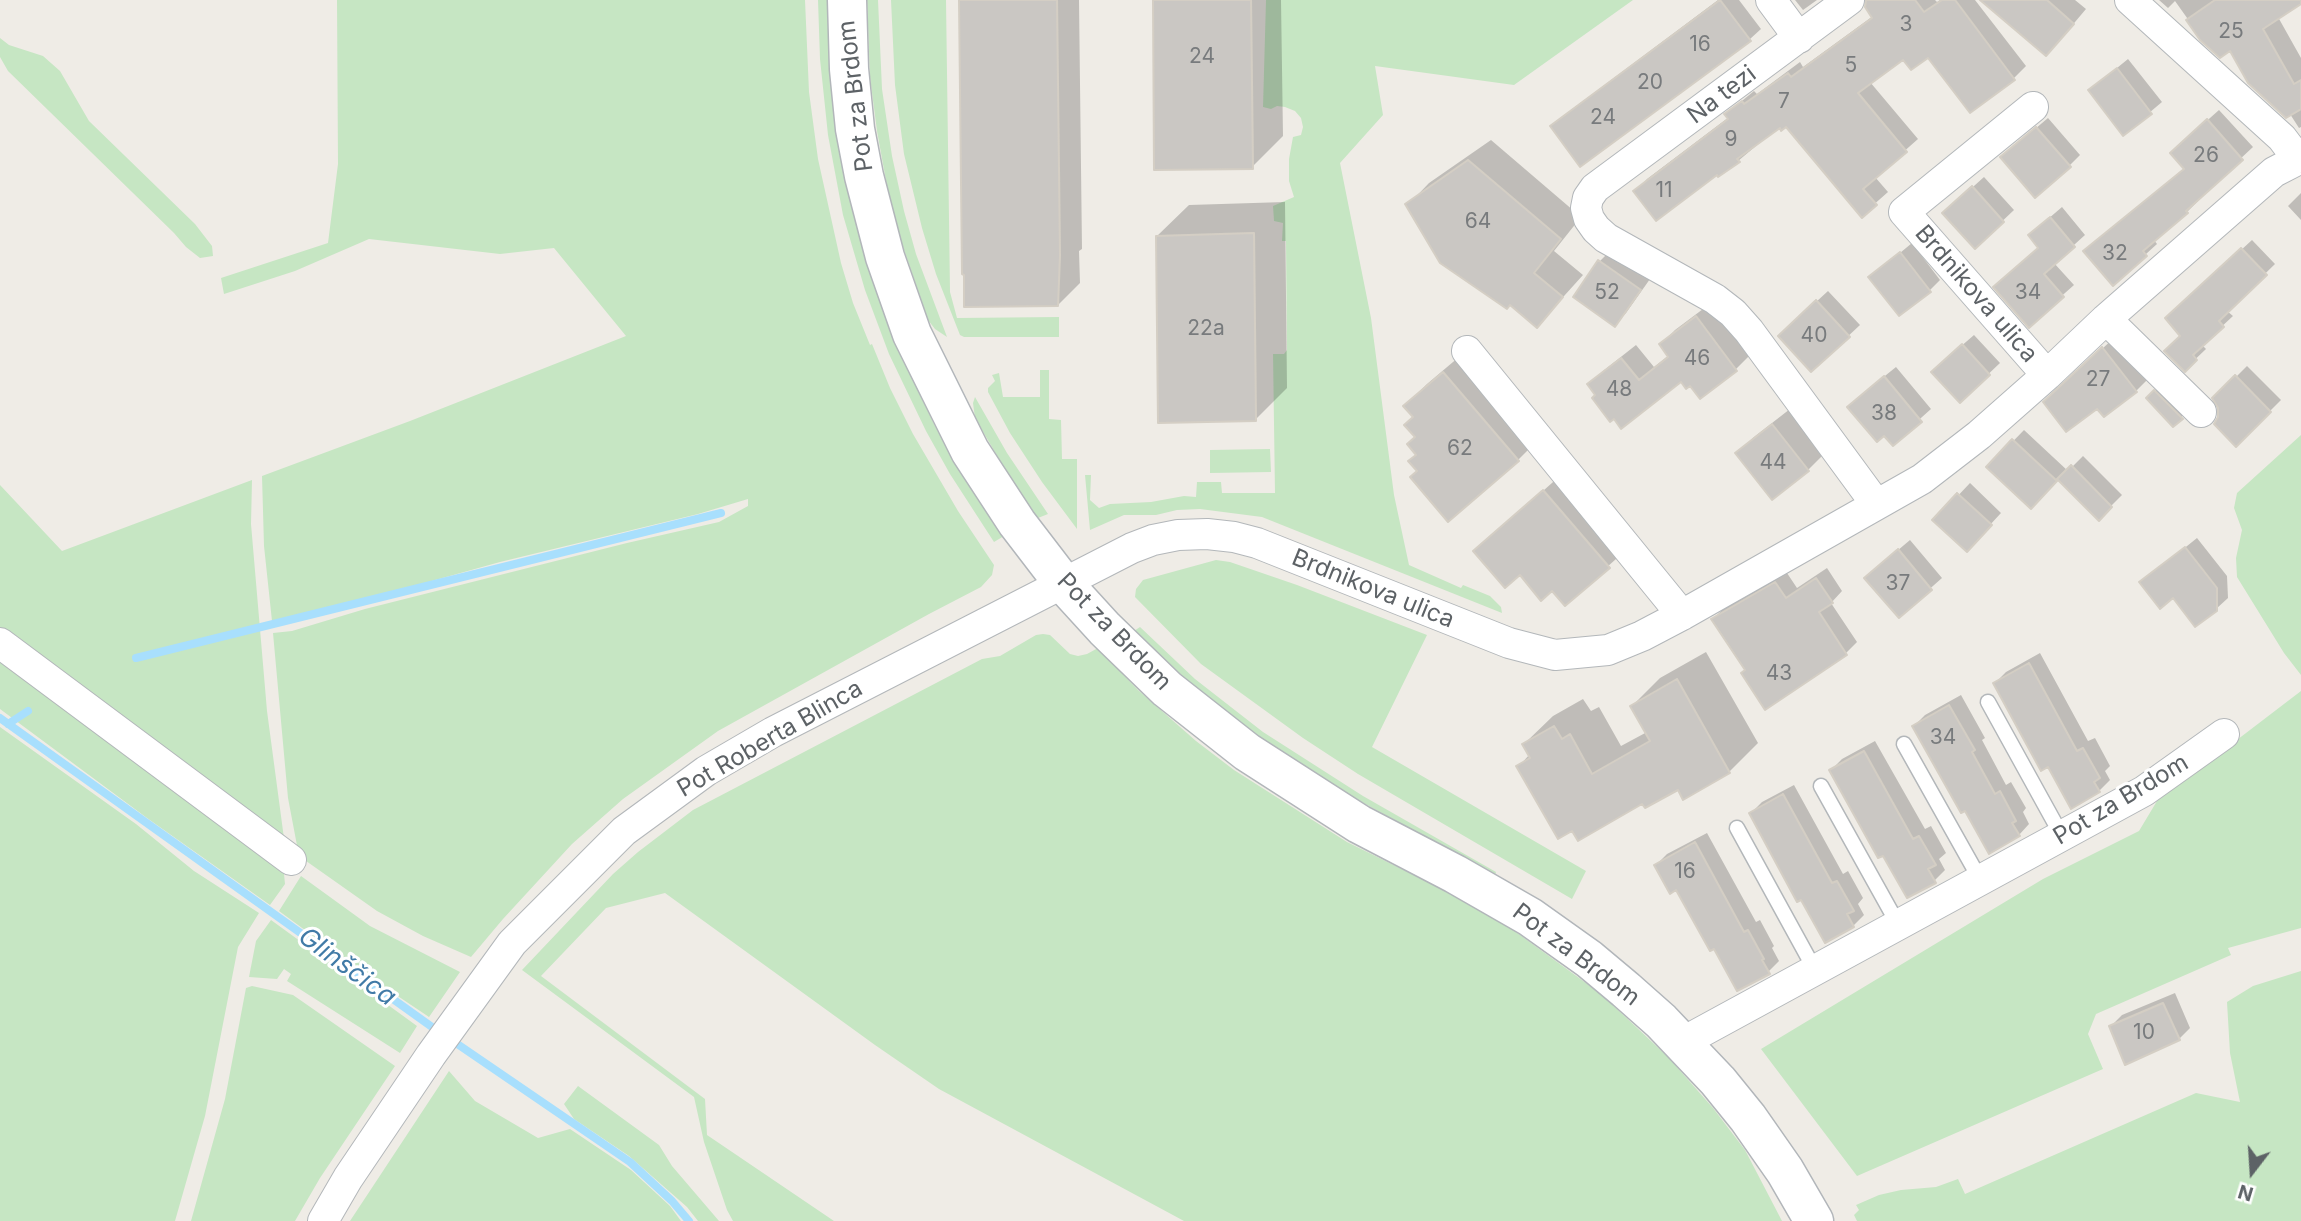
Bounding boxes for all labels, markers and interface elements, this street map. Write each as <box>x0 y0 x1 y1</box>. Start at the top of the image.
house number: 3 <box>1900 12 1912 38</box>
street label: Pot za Brdom <box>832 19 880 173</box>
house number: 25 <box>2218 19 2244 45</box>
house number: 16 <box>1689 32 1711 58</box>
house number: 24 <box>1189 44 1215 70</box>
house number: 5 <box>1845 53 1857 79</box>
street label: Na tezi <box>1682 60 1762 130</box>
house number: 20 <box>1637 70 1663 96</box>
house number: 7 <box>1778 89 1790 115</box>
house number: 24 <box>1590 105 1616 131</box>
house number: 9 <box>1724 127 1738 153</box>
house number: 26 <box>2193 143 2219 169</box>
house number: 11 <box>1655 178 1673 204</box>
house number: 64 <box>1465 209 1491 235</box>
street label: Brdnikova ulica <box>1909 219 2043 369</box>
house number: 32 <box>2102 241 2128 267</box>
house number: 52 <box>1594 280 1620 306</box>
house number: 34 <box>2015 280 2041 306</box>
house number: 22a <box>1187 316 1225 342</box>
house number: 40 <box>1801 323 1827 349</box>
house number: 46 <box>1684 346 1710 372</box>
house number: 27 <box>2086 367 2110 393</box>
house number: 48 <box>1606 377 1632 403</box>
house number: 38 <box>1871 401 1897 427</box>
house number: 62 <box>1447 436 1473 462</box>
house number: 44 <box>1759 450 1787 476</box>
street label: Brdnikova ulica <box>1288 543 1458 635</box>
street label: Pot za Brdom <box>1051 567 1177 697</box>
house number: 37 <box>1886 571 1910 597</box>
house number: 43 <box>1766 661 1792 687</box>
street label: Pot Roberta Blinca <box>672 674 868 804</box>
house number: 34 <box>1930 725 1956 751</box>
street label: Pot za Brdom <box>2048 748 2194 852</box>
house number: 16 <box>1674 859 1696 885</box>
street label: Pot za Brdom <box>1507 898 1645 1012</box>
water label: Glinščica <box>292 921 402 1013</box>
house number: 10 <box>2133 1020 2155 1046</box>
north arrow <box>2217 1137 2287 1207</box>
text: N <box>2235 1179 2256 1206</box>

